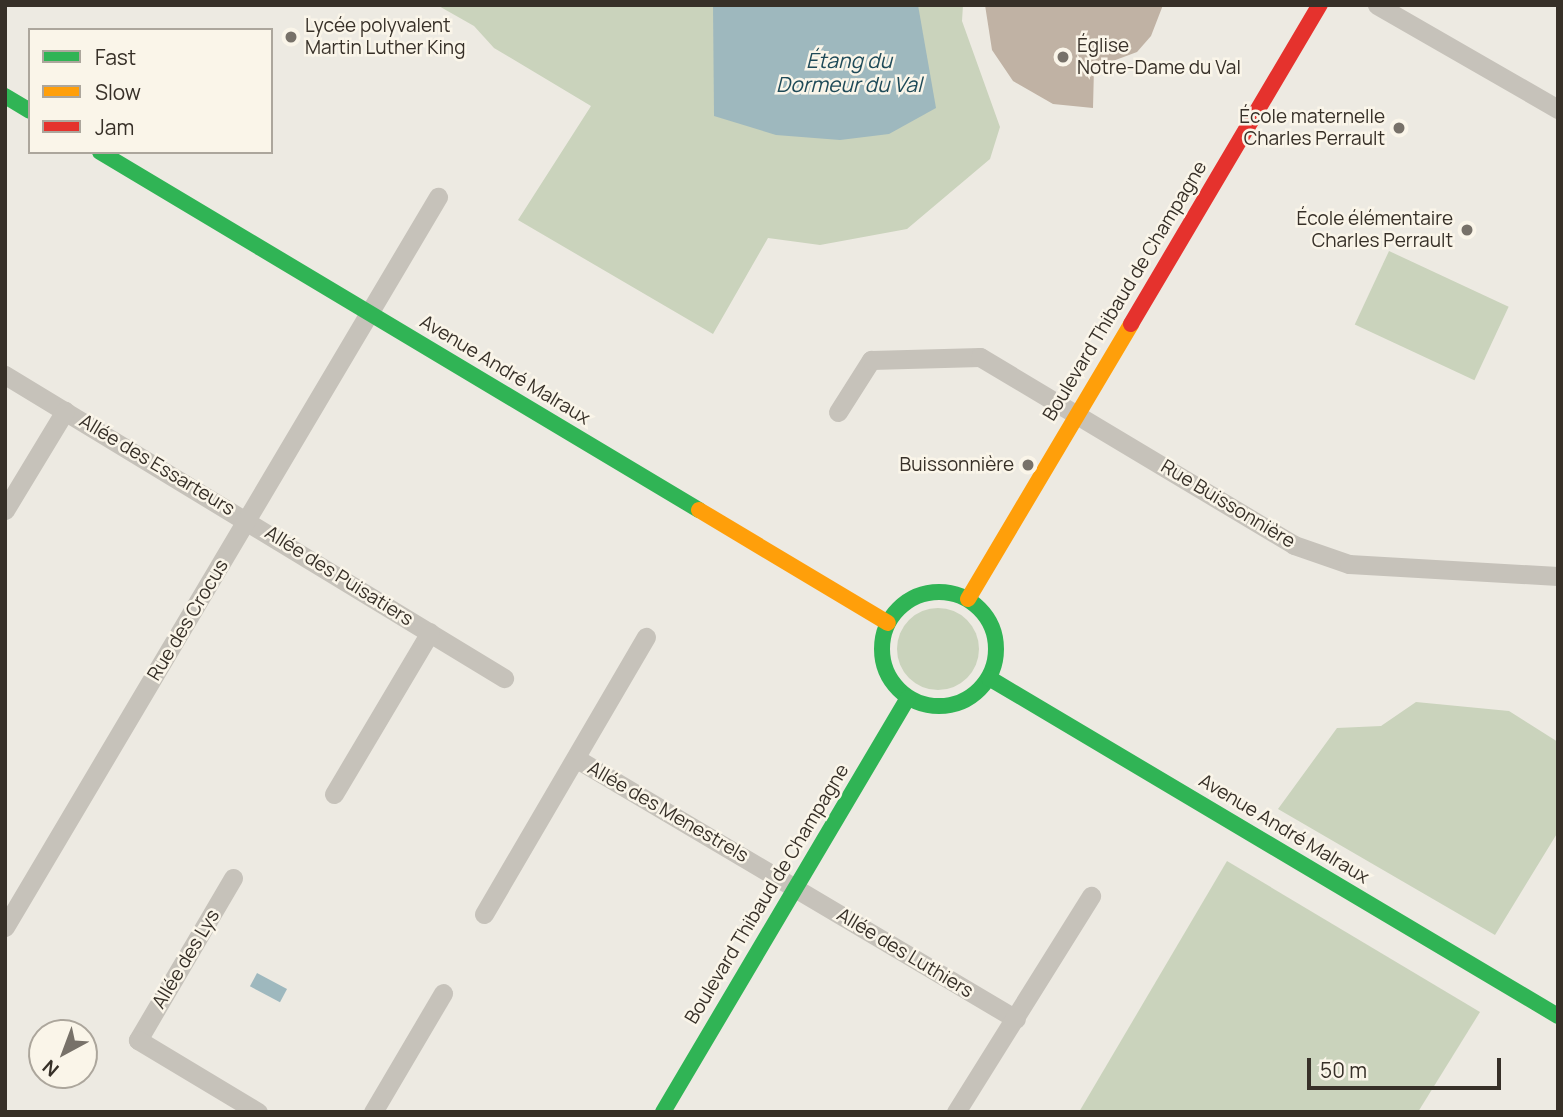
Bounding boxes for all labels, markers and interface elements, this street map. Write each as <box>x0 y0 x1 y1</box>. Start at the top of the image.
place label: Lycée polyvalent Martin Luther King <box>305 15 465 59</box>
legend <box>28 28 273 154</box>
marker: Lycée polyvalent Martin Luther King <box>283 29 299 45</box>
place label: Église Notre-Dame du Val <box>1077 35 1241 79</box>
text: Fast <box>95 43 136 71</box>
water label: Étang du Dormeur du Val <box>776 47 922 97</box>
marker: Église Notre-Dame du Val <box>1055 49 1071 65</box>
text: Slow <box>95 78 141 106</box>
place label: École maternelle Charles Perrault <box>1239 106 1385 150</box>
text: Jam <box>95 113 134 141</box>
marker: École maternelle Charles Perrault <box>1391 120 1407 136</box>
street label: Boulevard Thibaud de Champagne <box>1038 157 1212 425</box>
place label: École élémentaire Charles Perrault <box>1296 208 1453 252</box>
marker: École élémentaire Charles Perrault <box>1459 222 1475 238</box>
street label: Avenue André Malraux <box>416 310 594 430</box>
street label: Allée des Essarteurs <box>75 410 239 520</box>
place label: Buissonnière <box>900 454 1014 476</box>
street label: Rue Buissonnière <box>1157 455 1299 553</box>
marker: Buissonnière <box>1020 457 1036 473</box>
street label: Allée des Puisatiers <box>261 521 417 631</box>
street label: Rue des Crocus <box>143 555 233 685</box>
street label: Allée des Menestrels <box>584 757 752 867</box>
street label: Boulevard Thibaud de Champagne <box>680 760 854 1028</box>
street label: Avenue André Malraux <box>1195 769 1373 889</box>
street label: Allée des Luthiers <box>833 903 977 1003</box>
street label: Allée des Lys <box>147 905 225 1013</box>
north arrow <box>28 1019 98 1089</box>
scale bar <box>1311 1044 1505 1088</box>
text: N <box>37 1054 64 1083</box>
text: 50 m <box>1320 1056 1367 1084</box>

